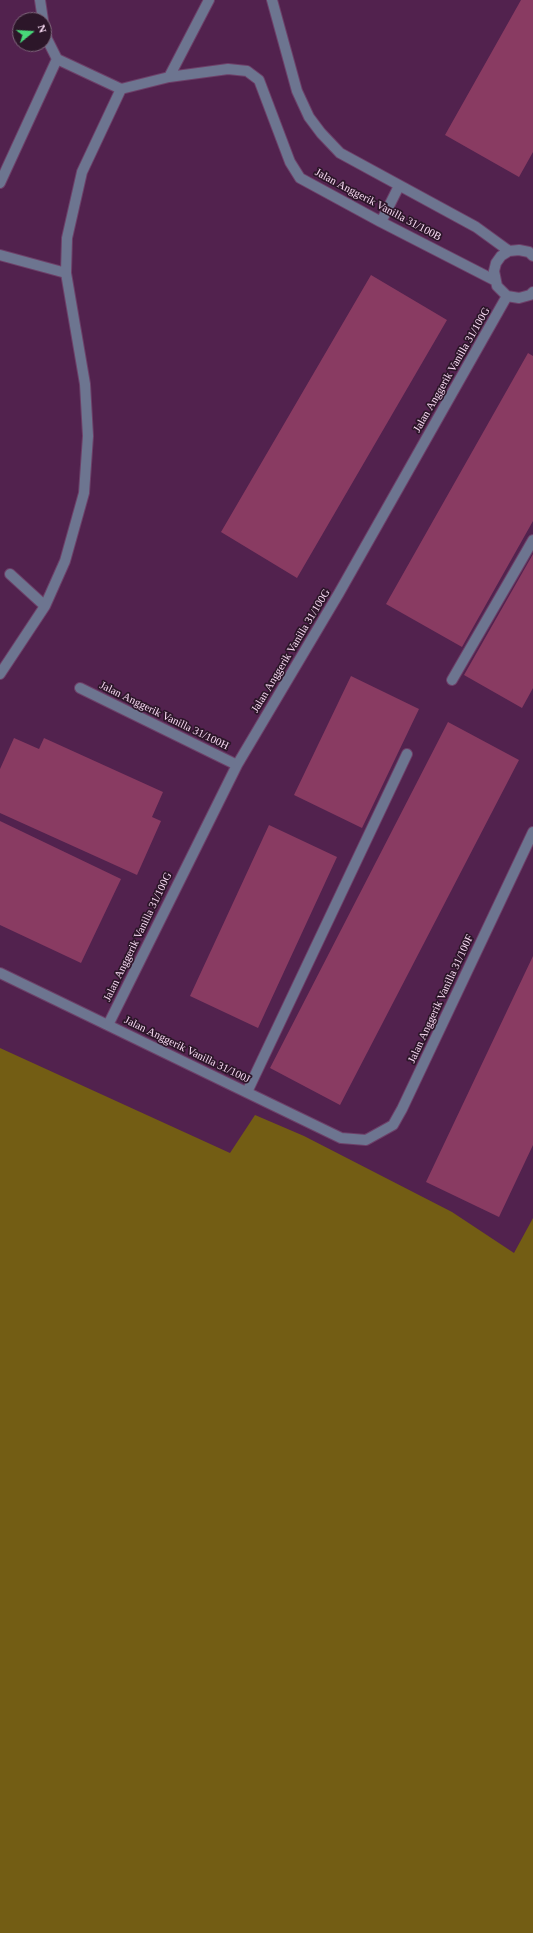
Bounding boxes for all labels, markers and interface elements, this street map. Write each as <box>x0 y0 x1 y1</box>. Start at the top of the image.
north arrow <box>12 12 52 52</box>
text: N <box>36 23 49 34</box>
street label: Jalan Anggerik Vanilla 31/100B <box>312 166 444 244</box>
street label: Jalan Anggerik Vanilla 31/100G <box>411 305 493 435</box>
street label: Jalan Anggerik Vanilla 31/100G <box>249 587 333 715</box>
street label: Jalan Anggerik Vanilla 31/100H <box>97 679 231 753</box>
street label: Jalan Anggerik Vanilla 31/100G <box>101 870 175 1004</box>
street label: Jalan Anggerik Vanilla 31/100F <box>405 933 477 1065</box>
street label: Jalan Anggerik Vanilla 31/100J <box>122 1014 252 1086</box>

